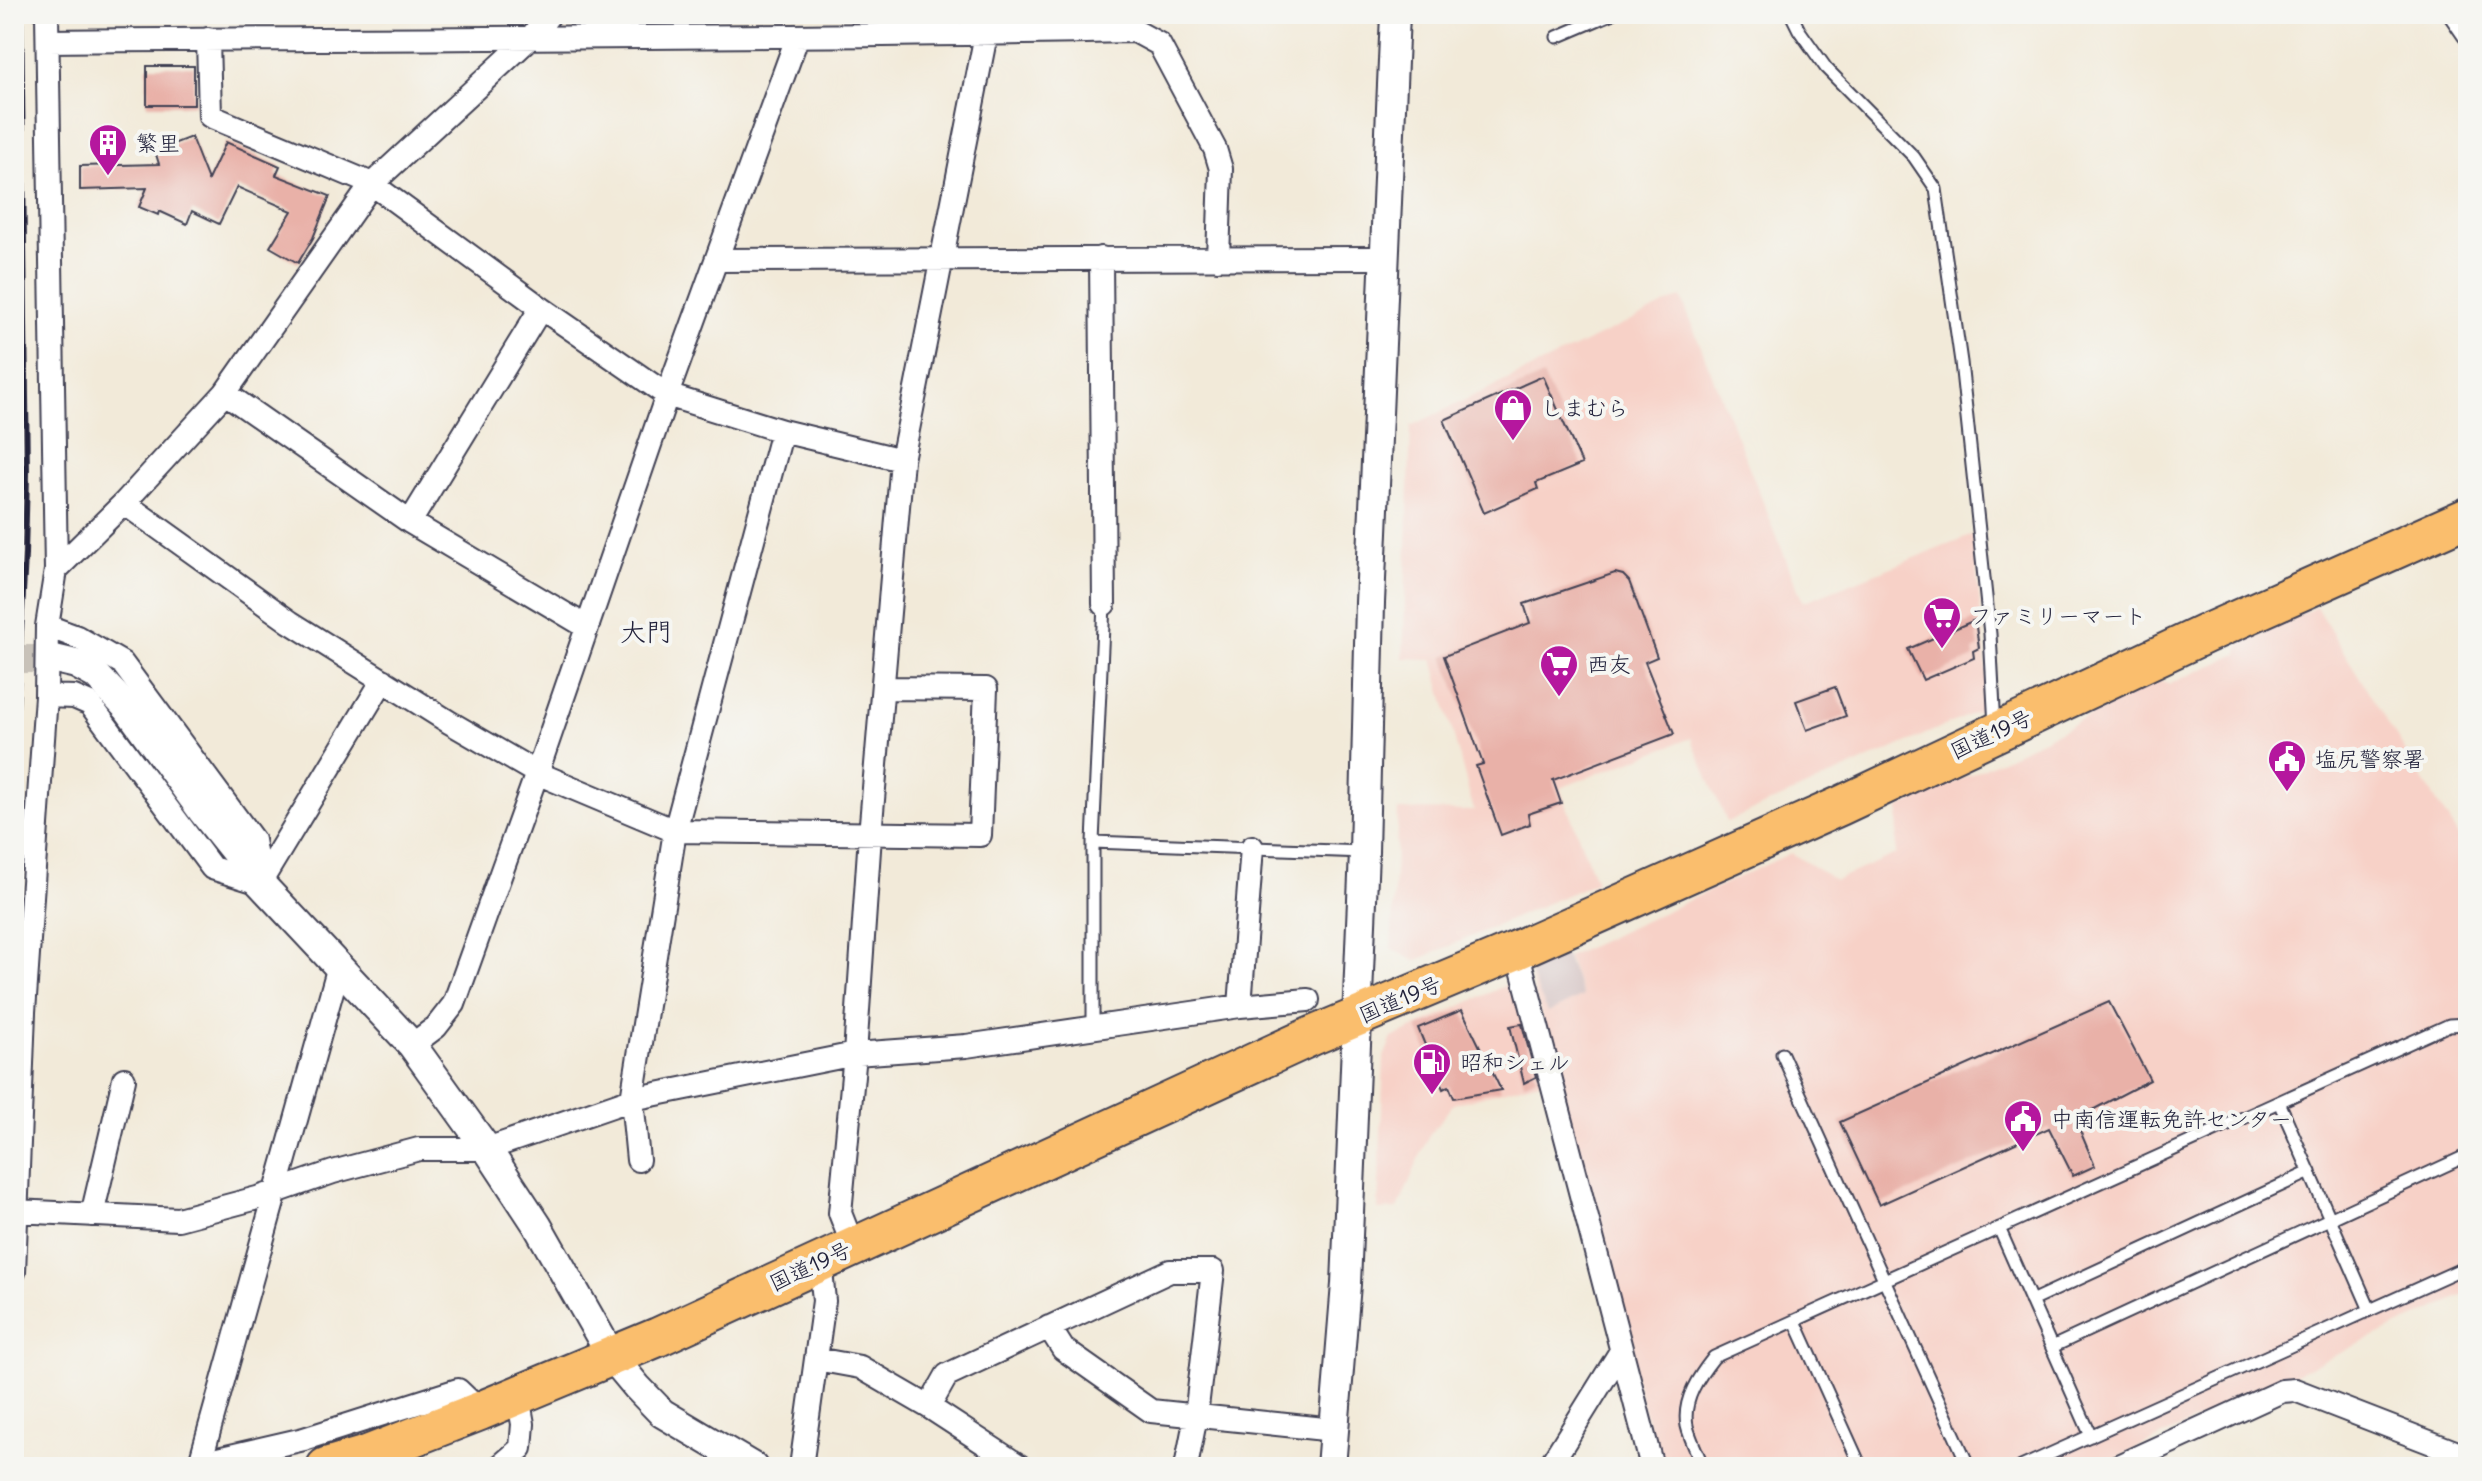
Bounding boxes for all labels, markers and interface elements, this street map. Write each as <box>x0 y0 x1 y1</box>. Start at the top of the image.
building icon: 繁里 <box>87 122 129 177</box>
place label: 繁里 <box>136 129 180 157</box>
shop icon: しまむら <box>1492 387 1534 442</box>
place label: しまむら <box>1541 394 1629 422</box>
supermarket icon: ファミリーマート <box>1921 595 1963 650</box>
place label: ファミリーマート <box>1970 602 2146 630</box>
district label: 大門 <box>620 615 672 648</box>
supermarket icon: 西友 <box>1538 643 1580 698</box>
place label: 西友 <box>1587 650 1631 678</box>
street label: 国道19号 <box>1945 703 2037 765</box>
public building icon: 塩尻警察署 <box>2266 738 2308 793</box>
place label: 塩尻警察署 <box>2315 745 2425 773</box>
street label: 国道19号 <box>1354 969 1446 1029</box>
fuel station icon: 昭和シェル <box>1411 1041 1453 1096</box>
place label: 昭和シェル <box>1460 1048 1570 1076</box>
public building icon: 中南信運転免許センター <box>2002 1098 2044 1153</box>
place label: 中南信運転免許センター <box>2051 1105 2292 1133</box>
street label: 国道19号 <box>764 1235 856 1297</box>

